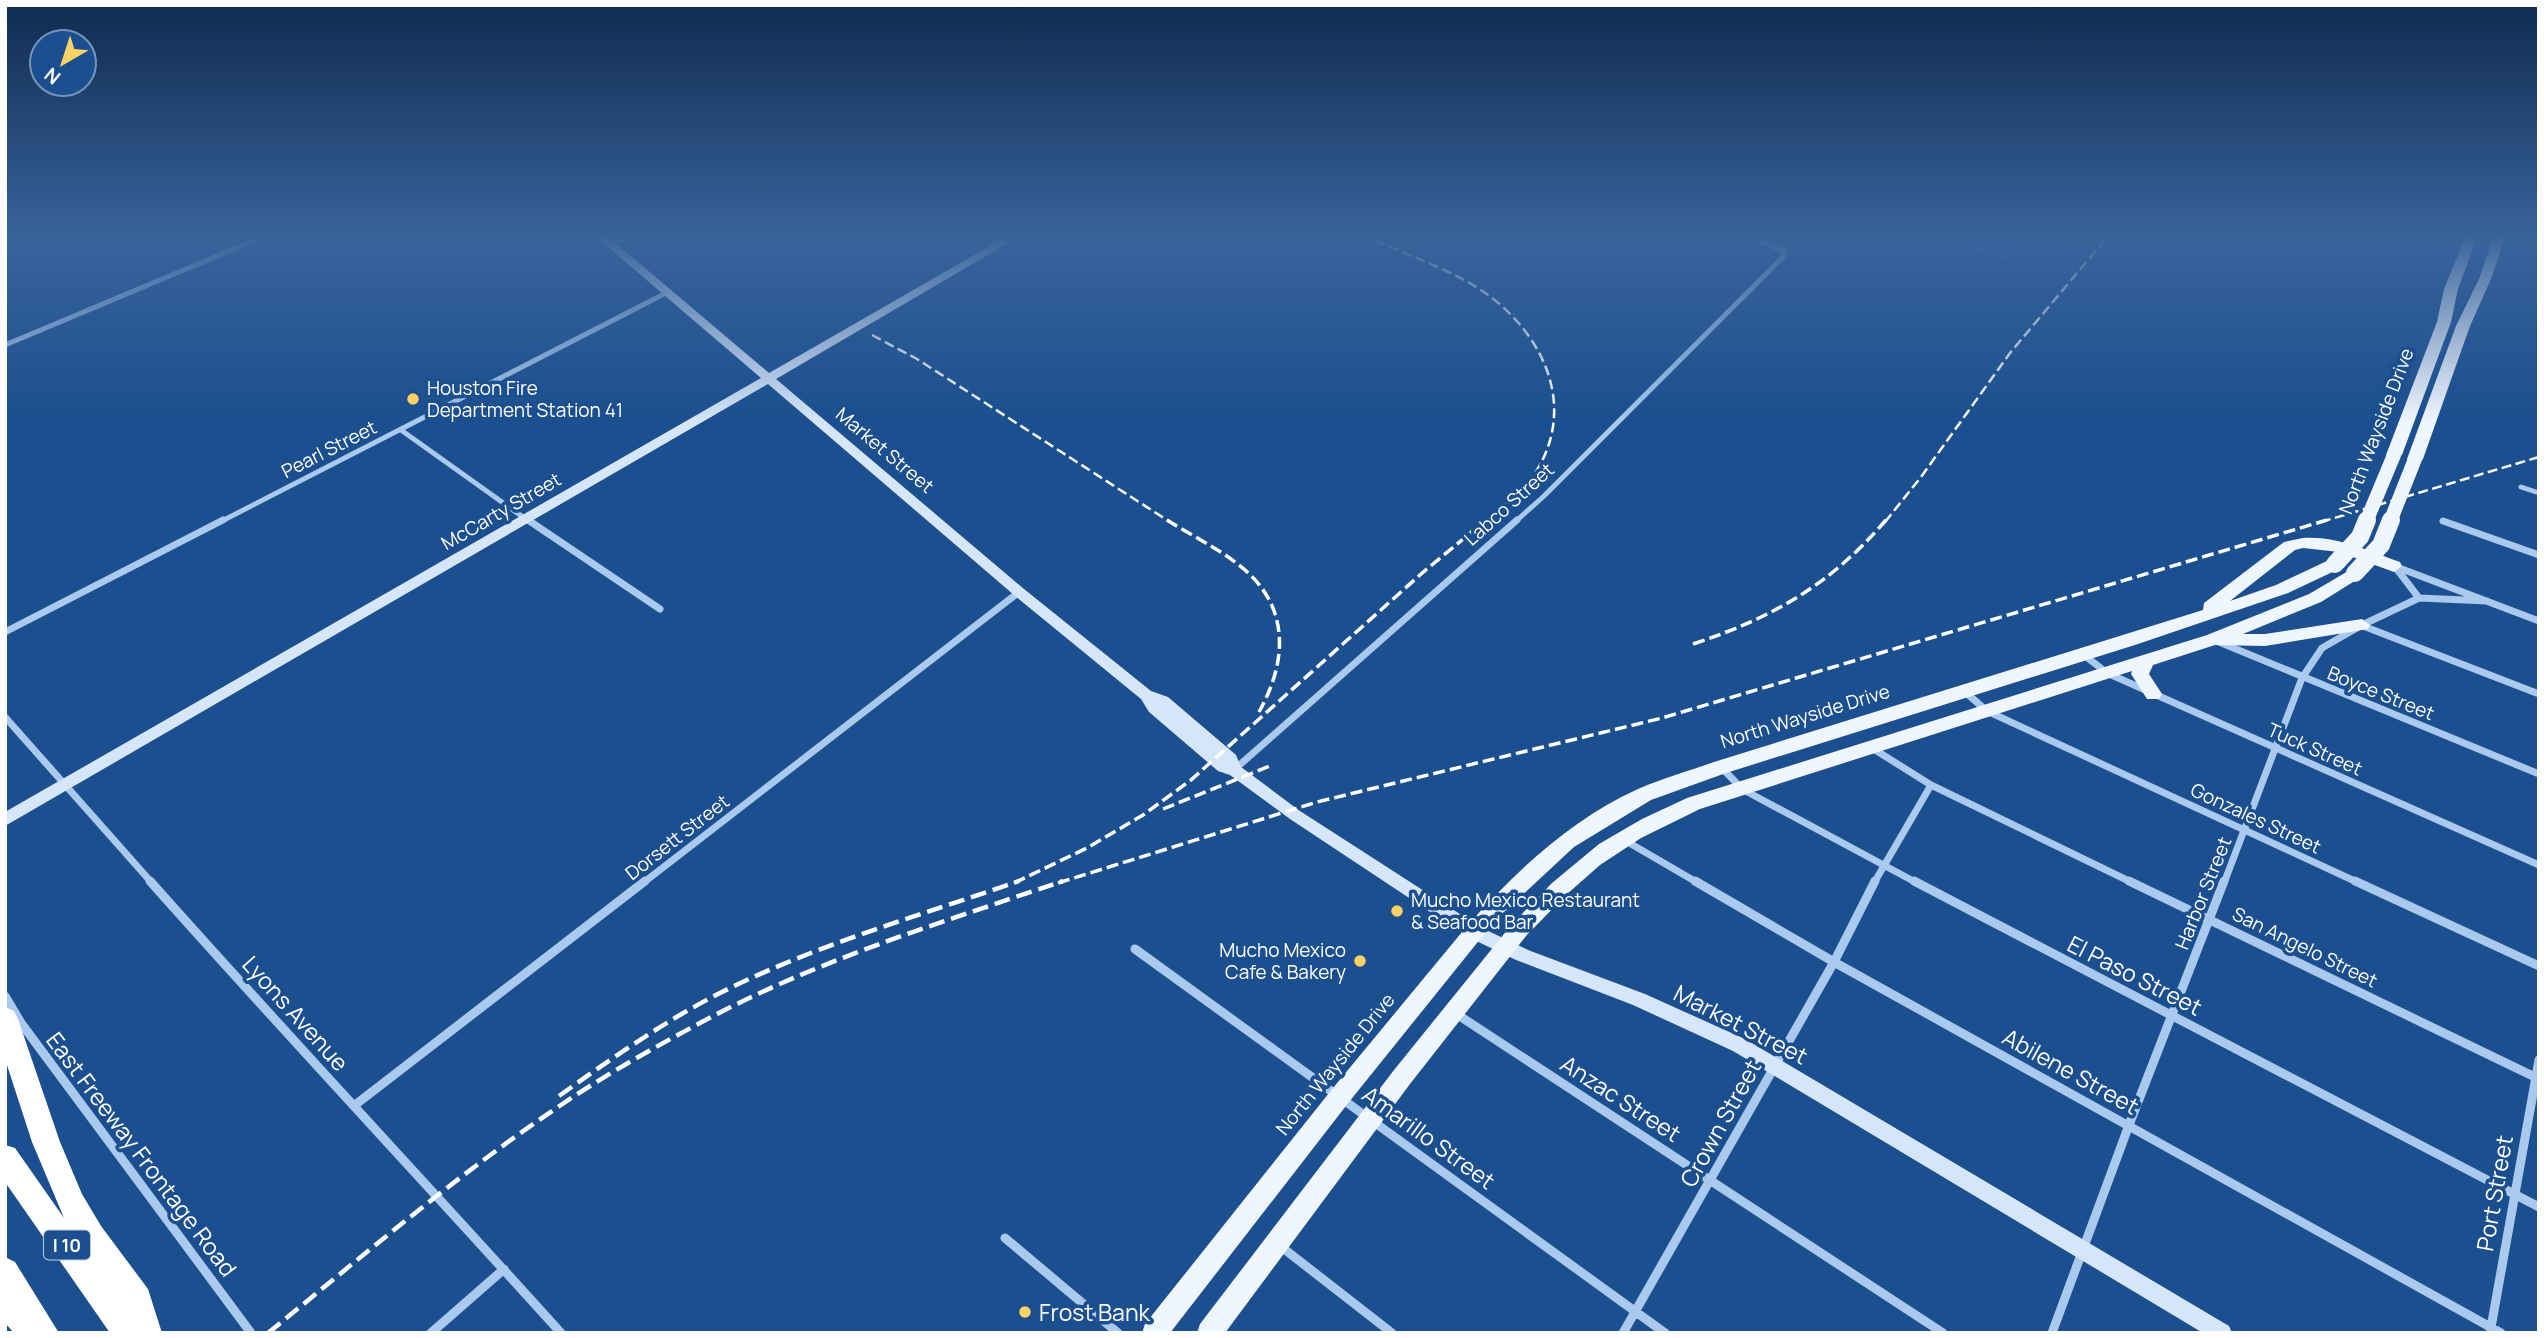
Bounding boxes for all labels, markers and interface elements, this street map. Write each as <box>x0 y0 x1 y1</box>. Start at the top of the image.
north arrow <box>28 28 98 98</box>
text: N <box>39 62 66 91</box>
street label: North Wayside Drive <box>2332 344 2420 518</box>
place label: Houston Fire Department Station 41 <box>427 375 623 423</box>
marker: Houston Fire Department Station 41 <box>405 391 421 407</box>
street label: Market Street <box>830 401 940 499</box>
street label: Pearl Street <box>277 414 381 484</box>
street label: Labco Street <box>1458 457 1560 551</box>
street label: McCarty Street <box>436 466 566 556</box>
street label: Boyce Street <box>2324 660 2438 726</box>
street label: North Wayside Drive <box>1717 678 1893 754</box>
street label: Tuck Street <box>2263 717 2367 781</box>
street label: Gonzales Street <box>2187 776 2325 860</box>
street label: Dorsett Street <box>620 788 734 886</box>
street label: Harbor Street <box>2169 833 2237 953</box>
place label: Mucho Mexico Restaurant & Seafood Bar <box>1411 887 1640 935</box>
street label: San Angelo Street <box>2228 901 2382 993</box>
marker: Mucho Mexico Restaurant & Seafood Bar <box>1389 903 1405 919</box>
street label: El Paso Street <box>2062 927 2208 1023</box>
place label: Mucho Mexico Cafe & Bakery <box>1219 937 1346 985</box>
street label: Lyons Avenue <box>236 948 356 1078</box>
marker: Mucho Mexico Cafe & Bakery <box>1352 953 1368 969</box>
street label: Market Street <box>1669 977 1813 1071</box>
street label: North Wayside Drive <box>1270 988 1400 1140</box>
street label: Abilene Street <box>1997 1020 2145 1122</box>
street label: East Freeway Frontage Road <box>39 1025 245 1283</box>
street label: Anzac Street <box>1555 1047 1687 1149</box>
street label: Crown Street <box>1672 1054 1768 1192</box>
street label: Amarillo Street <box>1356 1078 1502 1196</box>
street label: Port Street <box>2468 1133 2520 1253</box>
road number: I 10 <box>44 1230 90 1260</box>
place label: Frost Bank <box>1039 1296 1151 1328</box>
marker: Frost Bank <box>1017 1304 1033 1320</box>

